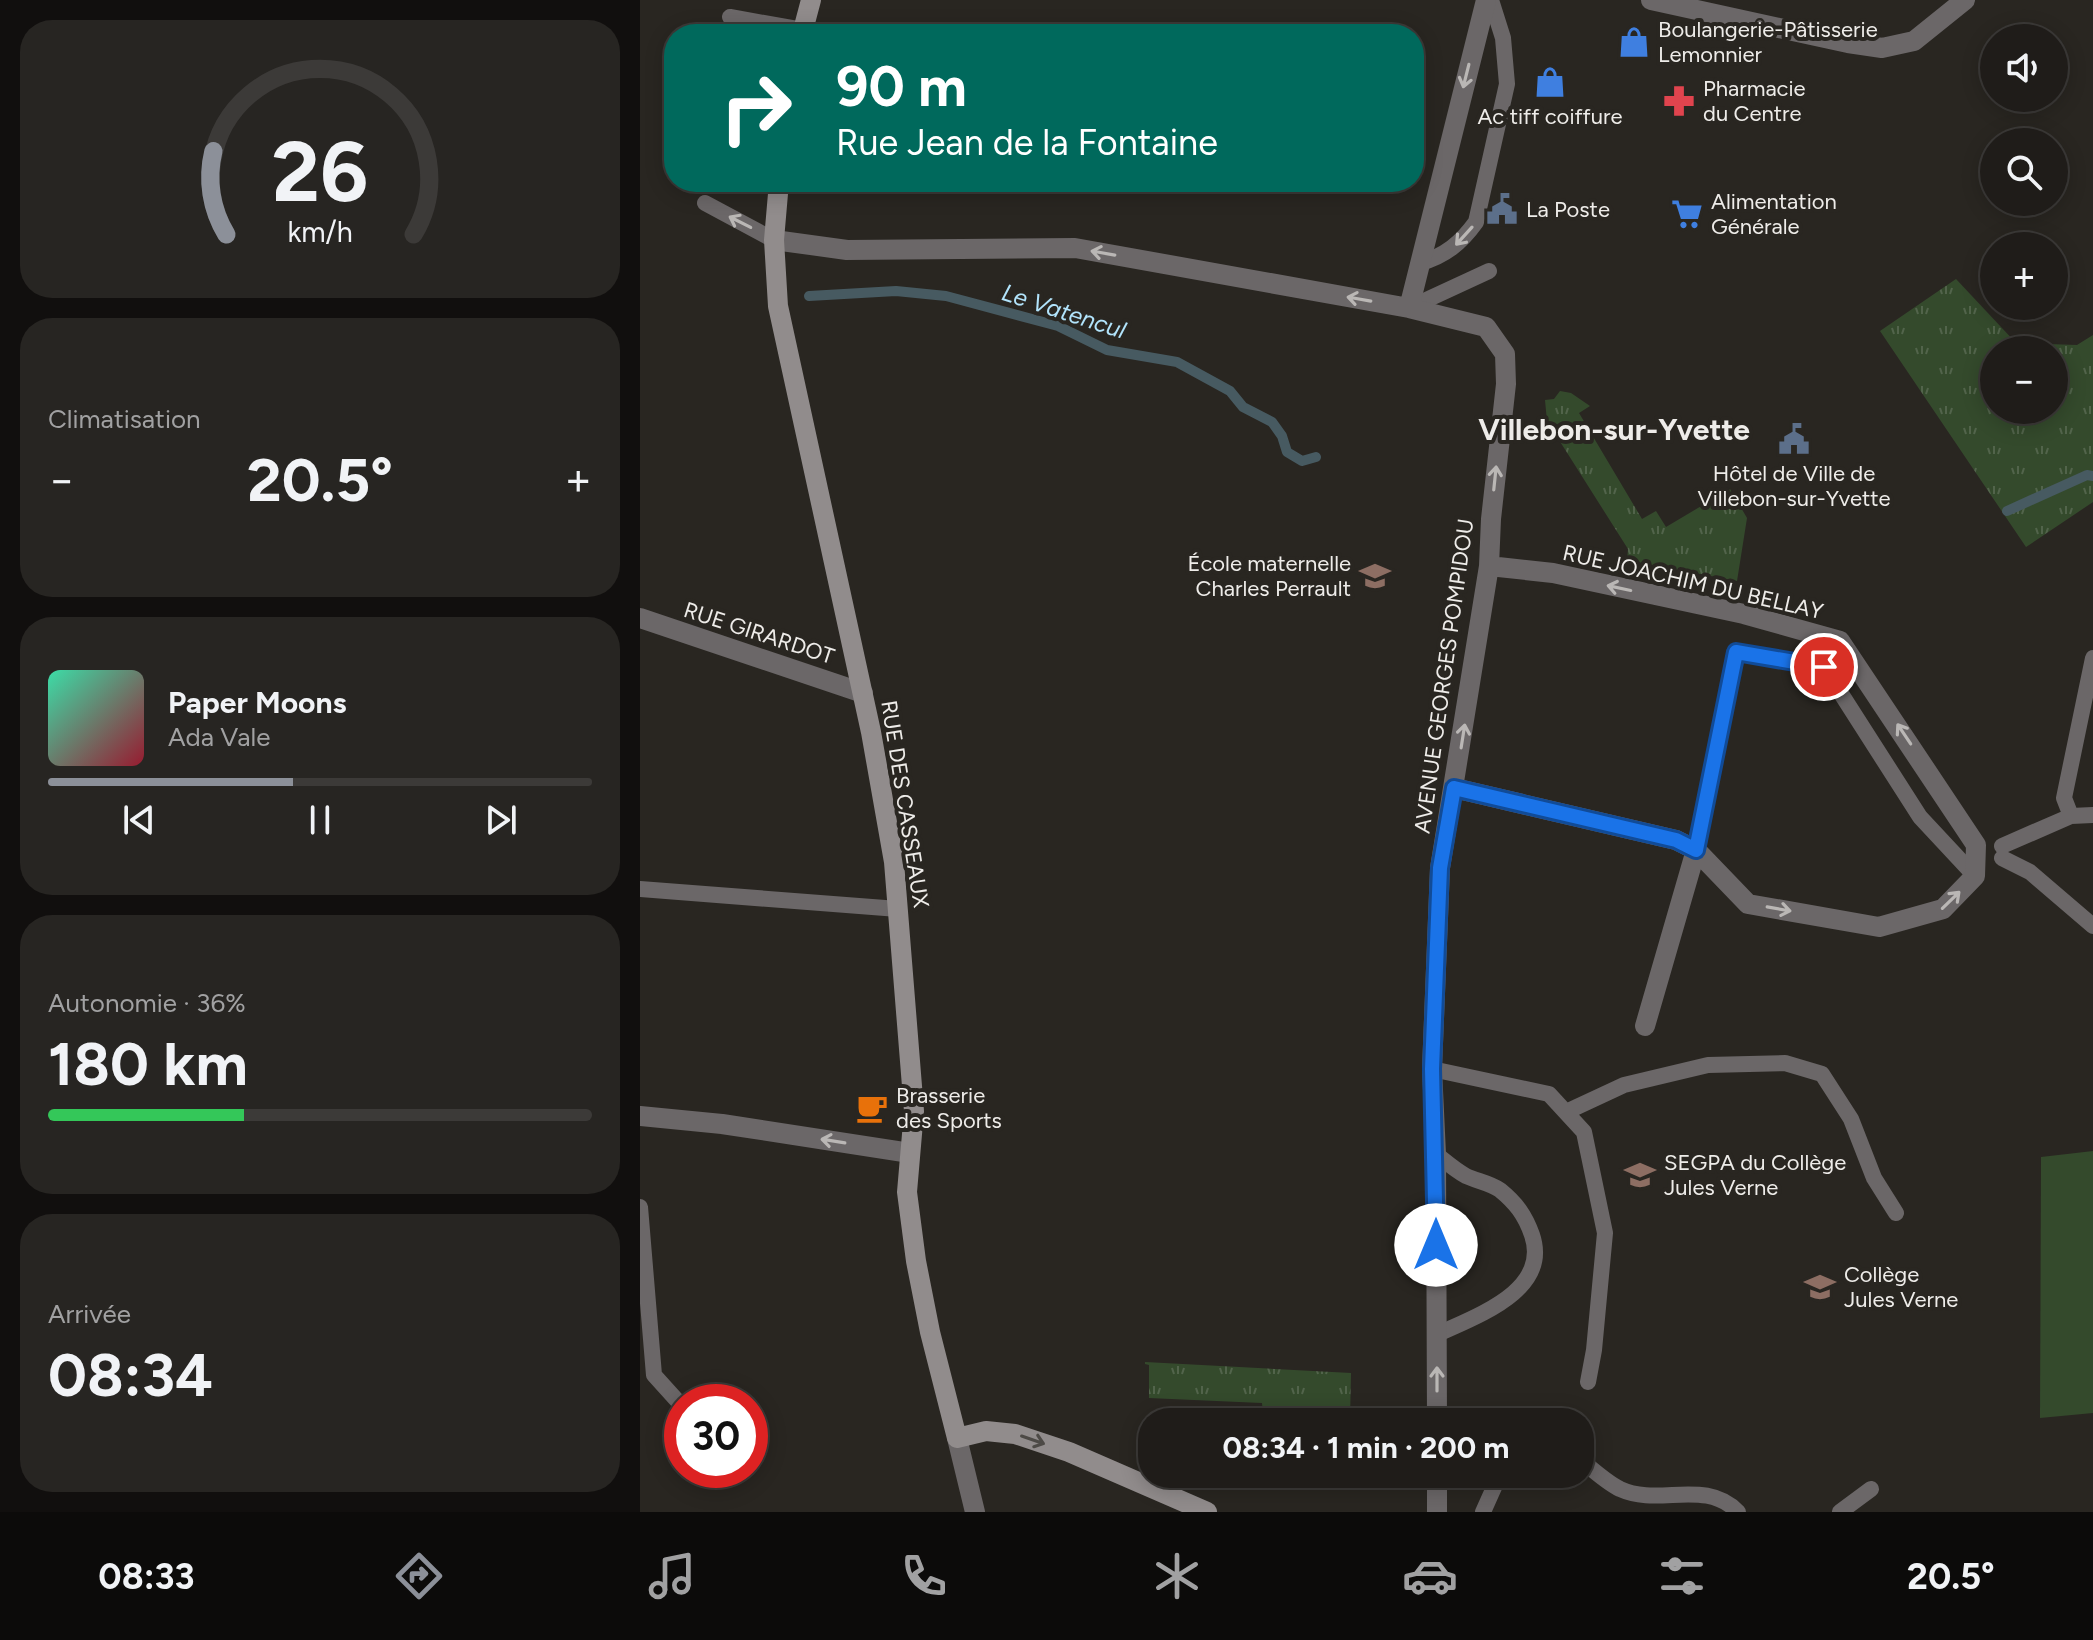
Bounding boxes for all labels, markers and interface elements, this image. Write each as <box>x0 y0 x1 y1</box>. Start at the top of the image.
place label: Boulangerie-Pâtisserie Lemonnier <box>1658 16 1878 68</box>
map controls <box>1980 24 2068 424</box>
button: sound <box>1980 24 2068 112</box>
shop icon: Boulangerie-Pâtisserie Lemonnier <box>1617 25 1651 59</box>
text: 90 m <box>836 53 967 120</box>
icon: right <box>704 56 808 160</box>
one-way arrow <box>1458 62 1473 88</box>
shop icon: Ac tiff coiffure <box>1533 65 1567 99</box>
place label: Pharmacie du Centre <box>1703 75 1806 127</box>
pharmacy icon: Pharmacie du Centre <box>1662 84 1696 118</box>
place label: Ac tiff coiffure <box>1478 103 1622 130</box>
text: Rue Jean de la Fontaine <box>836 121 1218 164</box>
text: 26 <box>272 122 368 222</box>
button: search <box>1980 128 2068 216</box>
place label: Alimentation Générale <box>1711 188 1837 240</box>
public building icon: La Poste <box>1485 192 1519 226</box>
place label: La Poste <box>1526 196 1610 223</box>
supermarket icon: Alimentation Générale <box>1670 197 1704 231</box>
one-way arrow <box>728 213 752 229</box>
text: km/h <box>287 215 353 249</box>
one-way arrow <box>1455 225 1474 246</box>
button: + <box>1980 232 2068 320</box>
one-way arrow <box>1091 245 1116 260</box>
water label: Le Vatencul <box>998 277 1130 345</box>
one-way arrow <box>1347 290 1372 305</box>
button: − <box>1980 336 2068 424</box>
text: Climatisation <box>48 403 201 435</box>
district label: Villebon-sur-Yvette <box>1478 411 1750 448</box>
public building icon: Hôtel de Ville de Villebon-sur-Yvette <box>1777 422 1811 456</box>
text: 20.5° <box>247 444 393 516</box>
text: − <box>48 453 75 506</box>
text: + <box>565 453 592 506</box>
place label: Hôtel de Ville de Villebon-sur-Yvette <box>1697 460 1891 512</box>
one-way arrow <box>1488 465 1503 492</box>
street label: AVENUE GEORGES POMPIDOU <box>1409 517 1479 835</box>
street label: RUE JOACHIM DU BELLAY <box>1560 539 1827 625</box>
place label: École maternelle Charles Perrault <box>1187 550 1351 602</box>
school or university icon: École maternelle Charles Perrault <box>1358 559 1392 593</box>
one-way arrow <box>1607 580 1632 595</box>
street label: RUE GIRARDOT <box>680 596 838 670</box>
pin <box>1790 633 1858 701</box>
icon: arrive <box>1802 645 1846 689</box>
text: Paper Moons <box>168 684 347 721</box>
street label: RUE DES CASSEAUX <box>875 698 935 910</box>
text: Ada Vale <box>168 721 271 753</box>
one-way arrow <box>1456 724 1471 749</box>
one-way arrow <box>1896 724 1912 746</box>
icon: previous <box>117 798 161 842</box>
icon: pause <box>298 798 342 842</box>
icon: next <box>479 798 523 842</box>
one-way arrow <box>1941 891 1960 910</box>
one-way arrow <box>1766 903 1791 918</box>
text: Autonomie · 36% <box>48 987 246 1019</box>
text: 180 km <box>48 1028 248 1100</box>
place label: Brasserie des Sports <box>896 1082 1002 1134</box>
cafe icon: Brasserie des Sports <box>855 1091 889 1125</box>
one-way arrow <box>821 1133 846 1148</box>
place label: SEGPA du Collège Jules Verne <box>1664 1149 1846 1201</box>
school or university icon: SEGPA du Collège Jules Verne <box>1623 1158 1657 1192</box>
position arrow <box>1394 1203 1478 1287</box>
place label: Collège Jules Verne <box>1844 1261 1958 1313</box>
school or university icon: Collège Jules Verne <box>1803 1270 1837 1304</box>
text: Arrivée <box>48 1298 131 1330</box>
text: 08:34 <box>48 1339 213 1411</box>
one-way arrow <box>1429 1366 1444 1393</box>
speed limit sign: 30 <box>664 1384 768 1488</box>
text: 08:34 · 1 min · 200 m <box>1222 1429 1510 1466</box>
one-way arrow <box>1021 1434 1046 1449</box>
icon: directions <box>391 1548 447 1604</box>
icon: music <box>644 1548 700 1604</box>
icon: phone <box>896 1548 952 1604</box>
icon: climate <box>1149 1548 1205 1604</box>
icon: car <box>1402 1548 1458 1604</box>
icon: filters <box>1654 1548 1710 1604</box>
text: 08:33 <box>98 1555 195 1598</box>
text: 20.5° <box>1907 1555 1995 1598</box>

